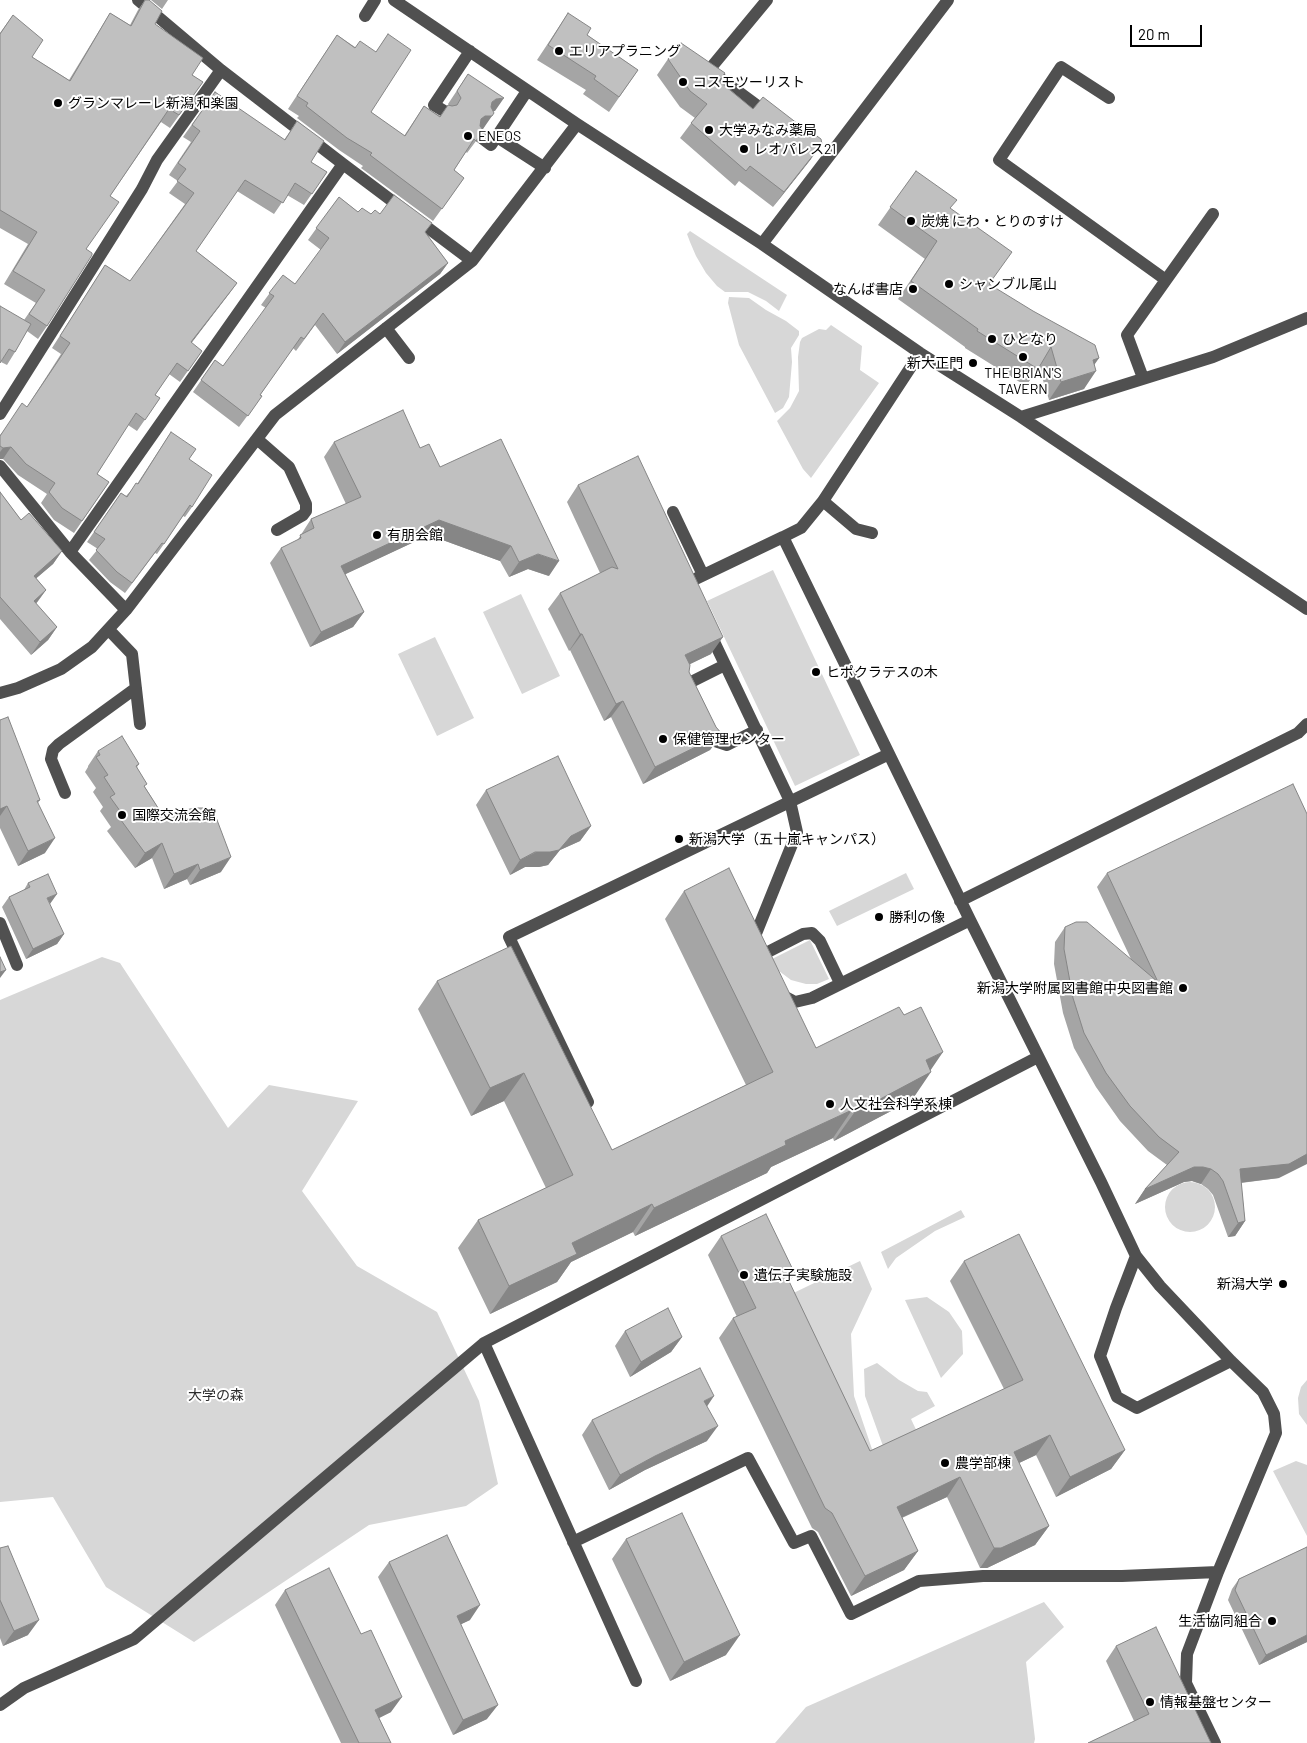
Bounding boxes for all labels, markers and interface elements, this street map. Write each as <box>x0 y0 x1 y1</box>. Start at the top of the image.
scale bar <box>1132 15 1204 47</box>
text: 20 m <box>1138 25 1170 43</box>
place label: エリアプラニング <box>569 43 681 59</box>
marker: エリアプラニング <box>553 45 565 57</box>
place label: コスモツーリスト <box>693 74 805 90</box>
marker: コスモツーリスト <box>677 76 689 88</box>
place label: グランマレーレ新潟 和楽園 <box>68 95 239 111</box>
marker: グランマレーレ新潟 和楽園 <box>52 97 64 109</box>
place label: 大学みなみ薬局 <box>719 122 817 138</box>
marker: 大学みなみ薬局 <box>703 124 715 136</box>
place label: ENEOS <box>478 128 521 144</box>
marker: ENEOS <box>462 130 474 142</box>
place label: レオパレス21 <box>754 141 836 157</box>
marker: レオパレス21 <box>738 143 750 155</box>
place label: 炭焼 にわ・とりのすけ <box>921 213 1064 229</box>
marker: 炭焼 にわ・とりのすけ <box>905 215 917 227</box>
place label: シャンブル尾山 <box>959 276 1057 292</box>
marker: シャンブル尾山 <box>943 278 955 290</box>
place label: なんば書店 <box>833 281 903 297</box>
marker: なんば書店 <box>907 283 919 295</box>
place label: ひとなり <box>1002 331 1058 347</box>
marker: ひとなり <box>986 333 998 345</box>
marker: THE BRIAN'S TAVERN <box>1017 351 1029 363</box>
place label: 新大正門 <box>907 355 963 371</box>
marker: 新大正門 <box>967 357 979 369</box>
place label: THE BRIAN'S TAVERN <box>984 365 1062 398</box>
place label: 有朋会館 <box>387 527 443 543</box>
marker: 有朋会館 <box>371 529 383 541</box>
place label: ヒポクラテスの木 <box>826 664 938 680</box>
marker: ヒポクラテスの木 <box>810 666 822 678</box>
place label: 保健管理センター <box>673 731 785 747</box>
marker: 保健管理センター <box>657 733 669 745</box>
place label: 国際交流会館 <box>132 807 216 823</box>
marker: 国際交流会館 <box>116 809 128 821</box>
place label: 新潟大学（五十嵐キャンパス） <box>689 831 885 847</box>
marker: 新潟大学（五十嵐キャンパス） <box>673 833 685 845</box>
place label: 勝利の像 <box>889 909 945 925</box>
marker: 勝利の像 <box>873 911 885 923</box>
place label: 新潟大学附属図書館中央図書館 <box>977 980 1173 996</box>
marker: 新潟大学附属図書館中央図書館 <box>1177 982 1189 994</box>
place label: 人文社会科学系棟 <box>840 1096 952 1112</box>
marker: 人文社会科学系棟 <box>824 1098 836 1110</box>
place label: 遺伝子実験施設 <box>754 1267 852 1283</box>
marker: 遺伝子実験施設 <box>738 1269 750 1281</box>
place label: 新潟大学 <box>1217 1276 1273 1292</box>
marker: 新潟大学 <box>1277 1278 1289 1290</box>
park label: 大学の森 <box>188 1387 244 1403</box>
place label: 農学部棟 <box>955 1455 1011 1471</box>
marker: 農学部棟 <box>939 1457 951 1469</box>
place label: 生活協同組合 <box>1178 1613 1262 1629</box>
marker: 生活協同組合 <box>1266 1615 1278 1627</box>
place label: 情報基盤センター <box>1160 1694 1272 1710</box>
marker: 情報基盤センター <box>1144 1696 1156 1708</box>

